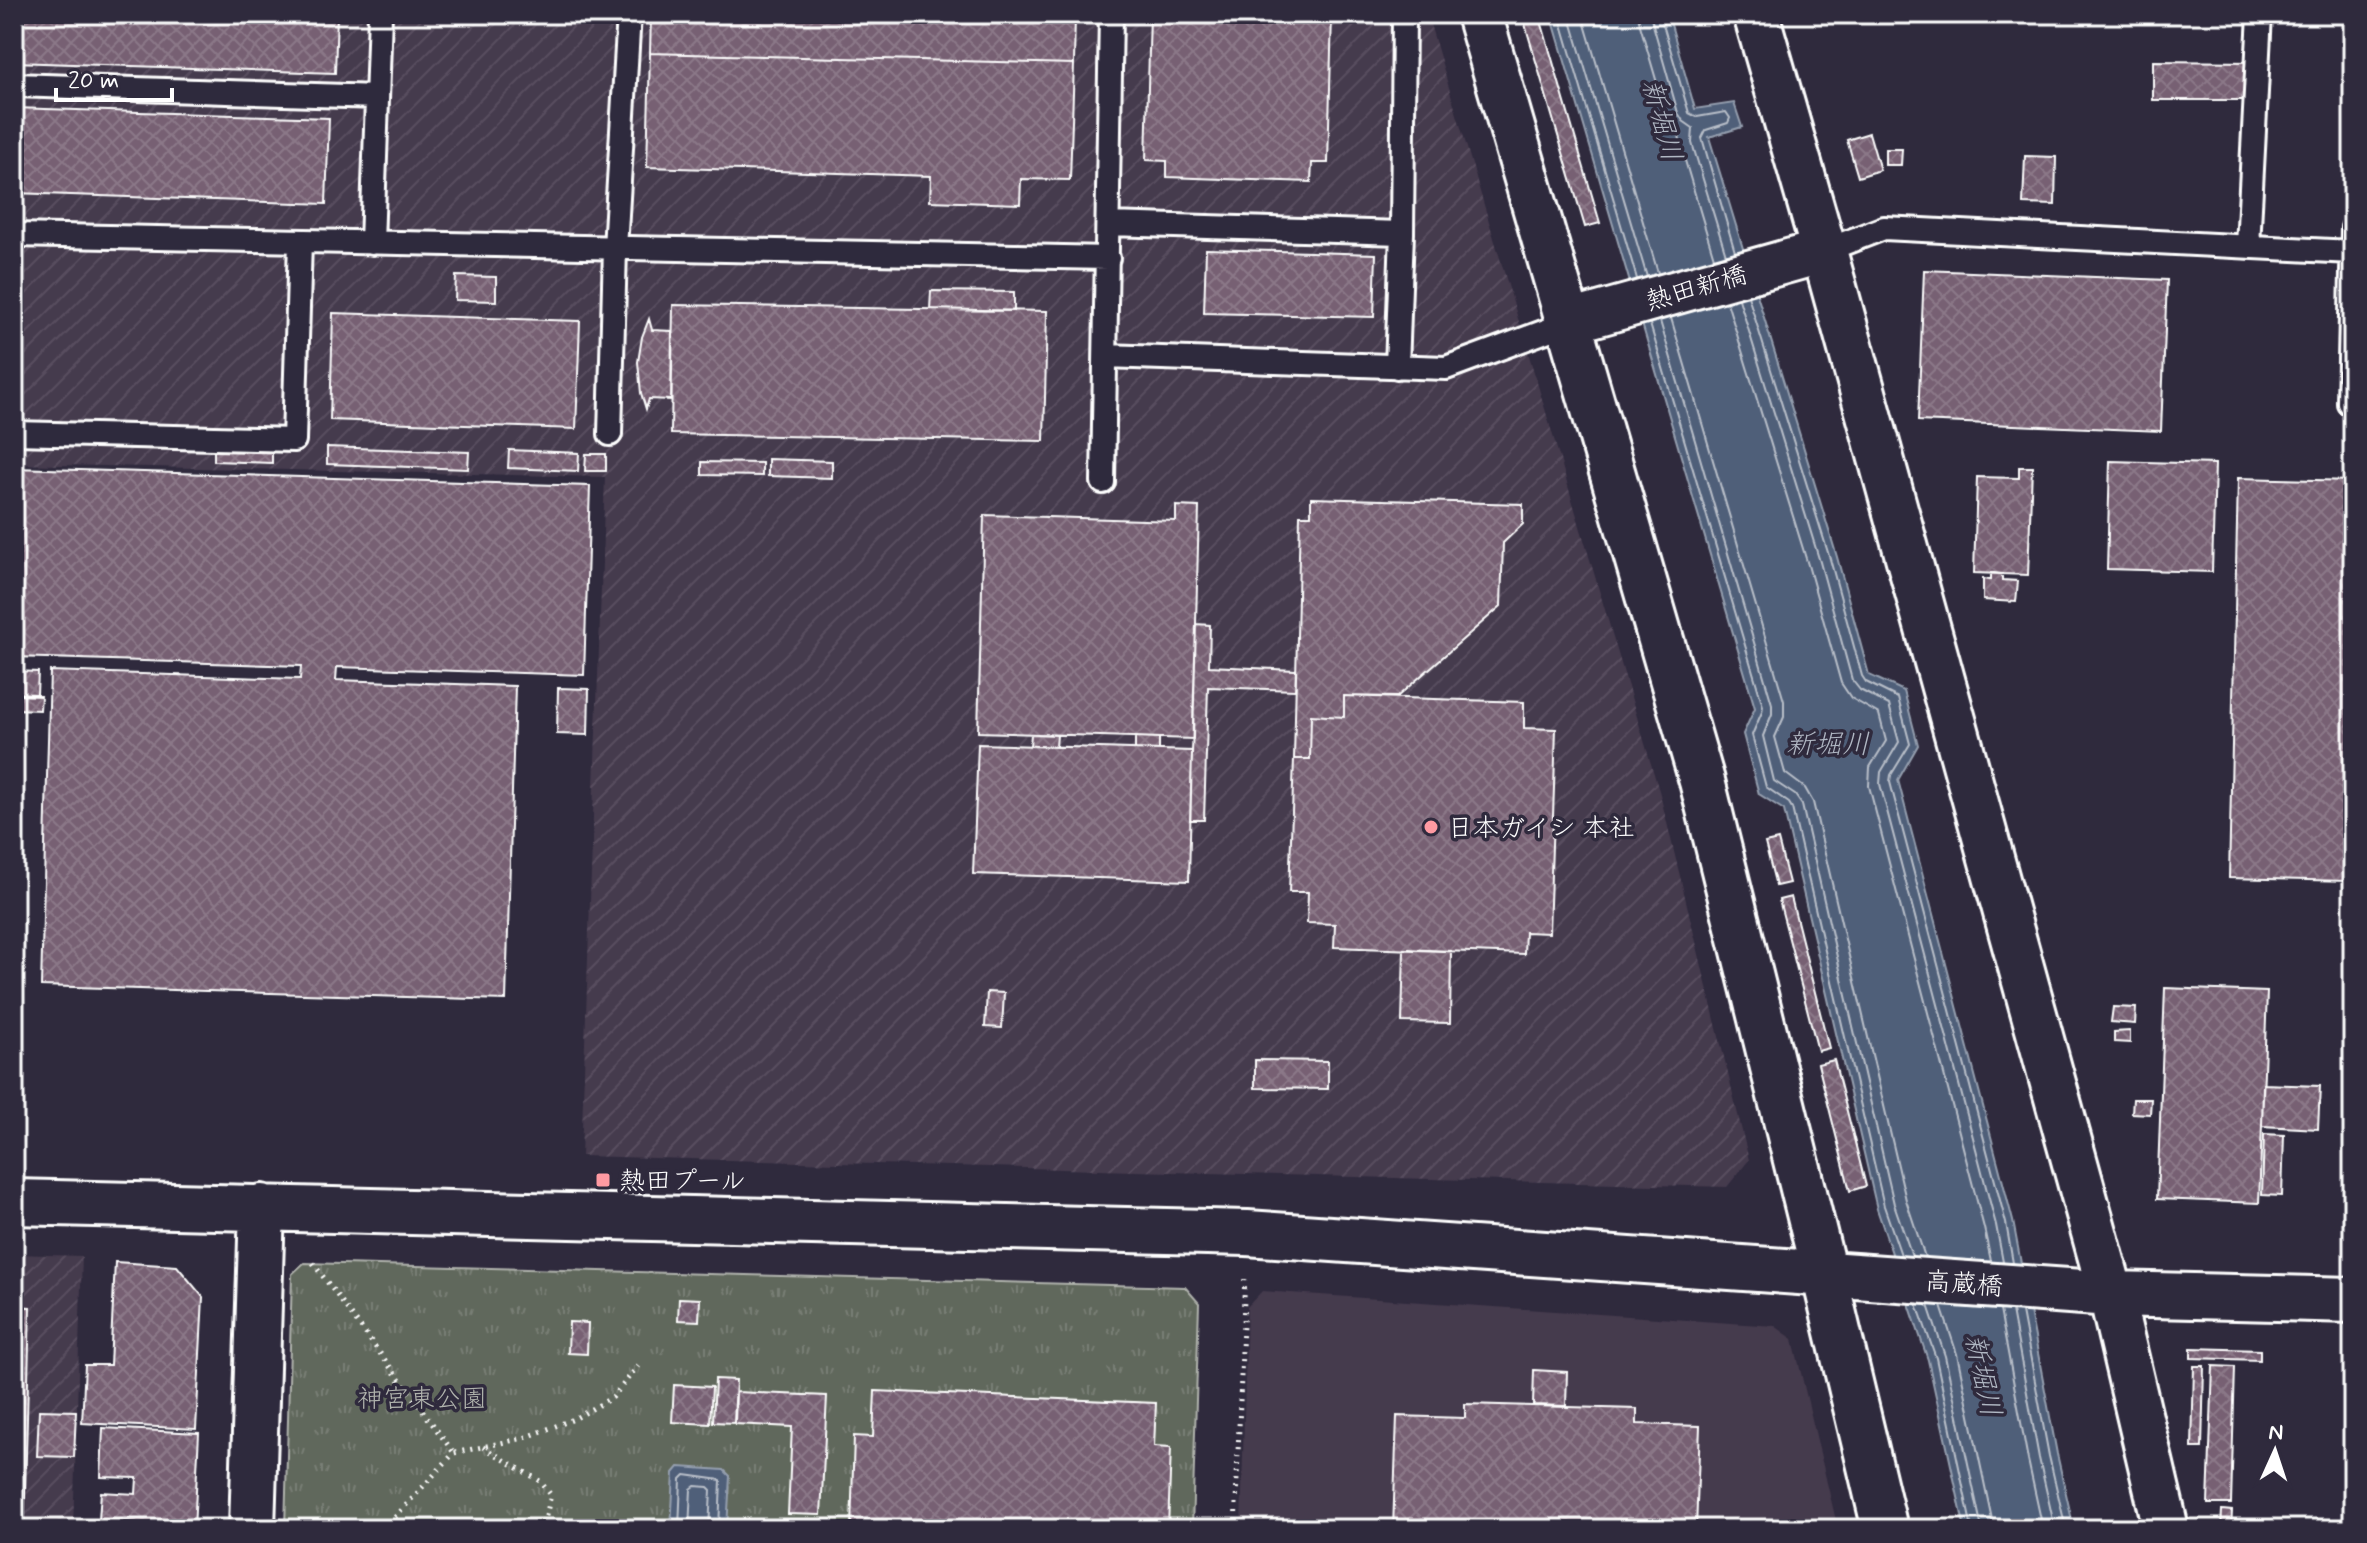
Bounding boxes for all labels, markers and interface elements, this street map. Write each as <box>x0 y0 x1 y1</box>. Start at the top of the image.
scale bar <box>56 52 172 102</box>
text: 20 m <box>68 66 119 97</box>
water label: 新堀川 <box>1632 75 1689 166</box>
street label: 熱田新橋 <box>1642 258 1751 320</box>
water label: 新堀川 <box>1786 727 1870 764</box>
place label: 日本ガイシ 本社 <box>1447 812 1634 846</box>
marker: 日本ガイシ 本社 <box>1422 818 1440 836</box>
place label: 熱田プール <box>619 1165 746 1199</box>
marker: 熱田プール <box>594 1171 612 1189</box>
street label: 高蔵橋 <box>1924 1265 2004 1305</box>
water label: 新堀川 <box>1955 1331 2008 1420</box>
park label: 神宮東公園 <box>357 1383 487 1417</box>
north arrow <box>2235 1411 2315 1491</box>
text: N <box>2268 1419 2284 1447</box>

